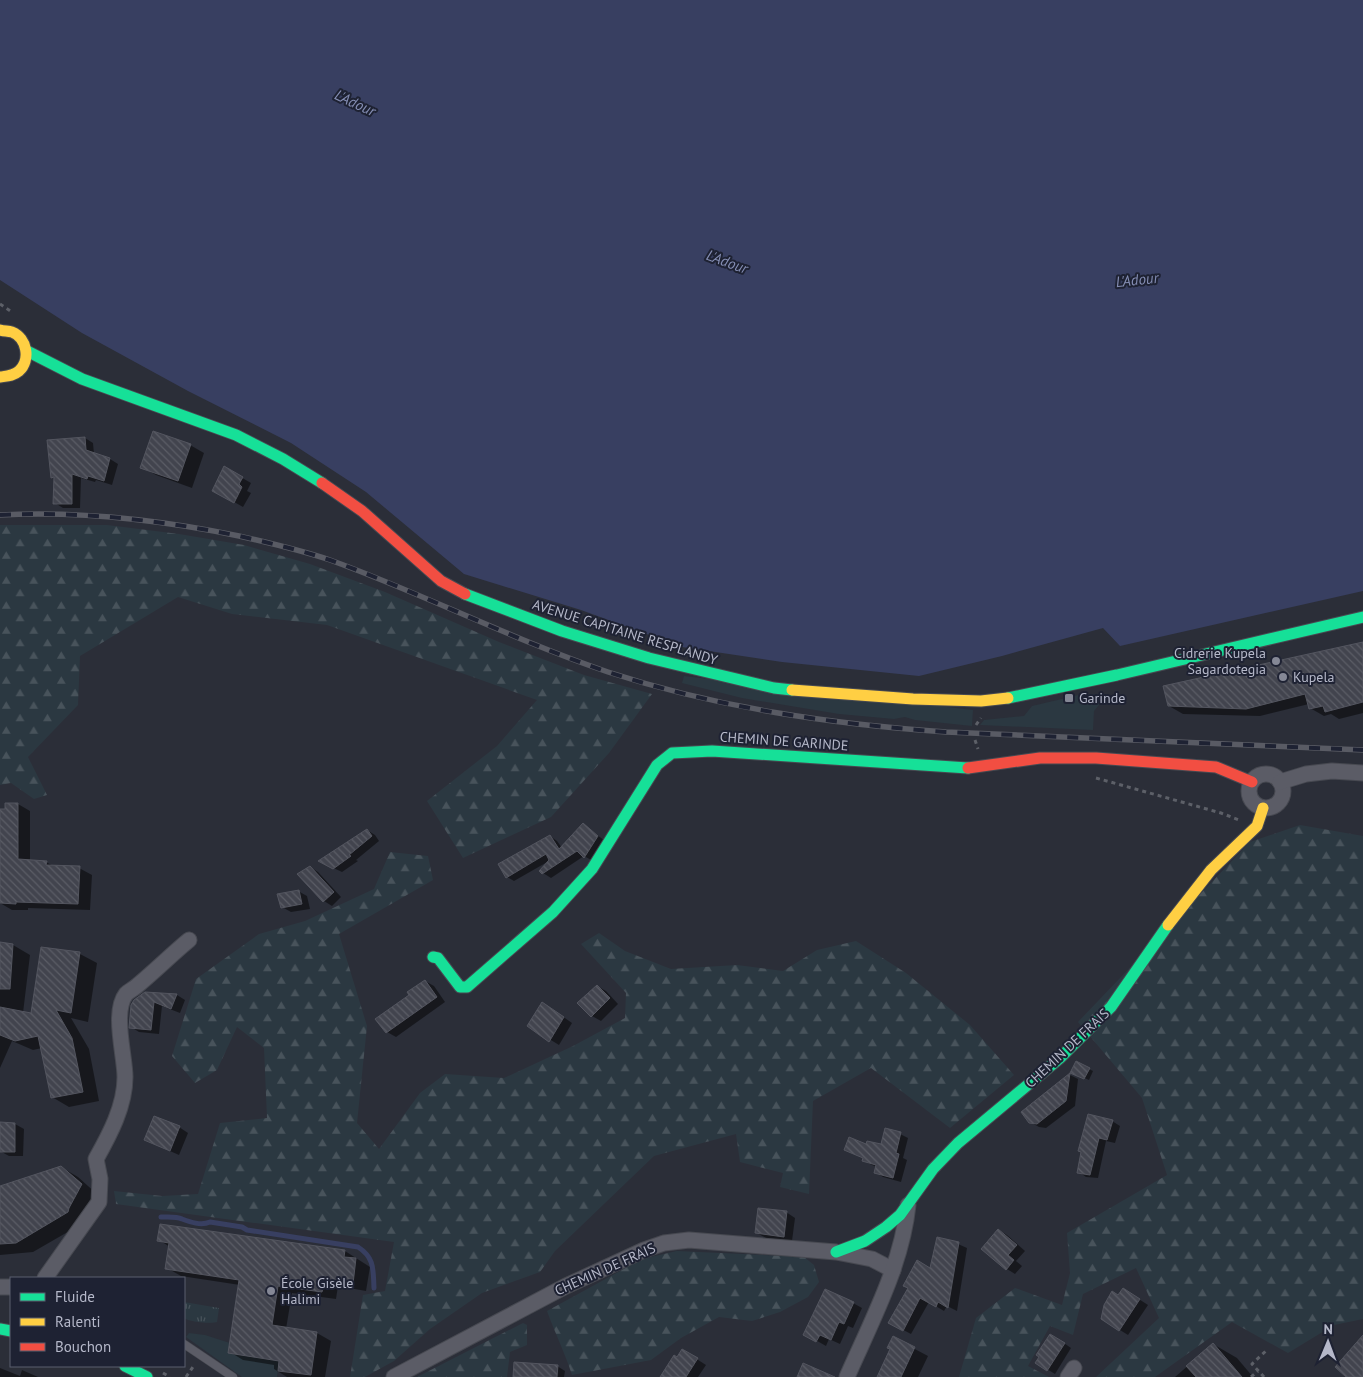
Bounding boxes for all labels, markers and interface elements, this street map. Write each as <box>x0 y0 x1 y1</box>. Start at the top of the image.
water label: L'Adour <box>332 85 380 121</box>
water label: L'Adour <box>704 245 752 278</box>
water label: L'Adour <box>1115 268 1160 291</box>
street label: AVENUE CAPITAINE RESPLANDY <box>530 595 720 669</box>
place label: Cidrerie Kupela Sagardotegia <box>1174 644 1266 678</box>
marker: Cidrerie Kupela Sagardotegia <box>1270 655 1282 667</box>
place label: Kupela <box>1293 668 1334 686</box>
marker: Kupela <box>1277 671 1289 683</box>
place label: Garinde <box>1079 689 1125 707</box>
marker: Garinde <box>1063 692 1075 704</box>
street label: CHEMIN DE GARINDE <box>719 728 849 754</box>
street label: CHEMIN DE FRAIS <box>1021 1004 1113 1092</box>
street label: CHEMIN DE FRAIS <box>552 1239 658 1299</box>
place label: École Gisèle Halimi <box>281 1274 353 1308</box>
legend <box>10 1277 185 1367</box>
marker: École Gisèle Halimi <box>265 1285 277 1297</box>
text: Fluide <box>55 1287 95 1306</box>
text: Ralenti <box>55 1312 101 1331</box>
north arrow <box>1303 1317 1353 1367</box>
text: N <box>1323 1320 1333 1338</box>
text: Bouchon <box>55 1337 111 1356</box>

